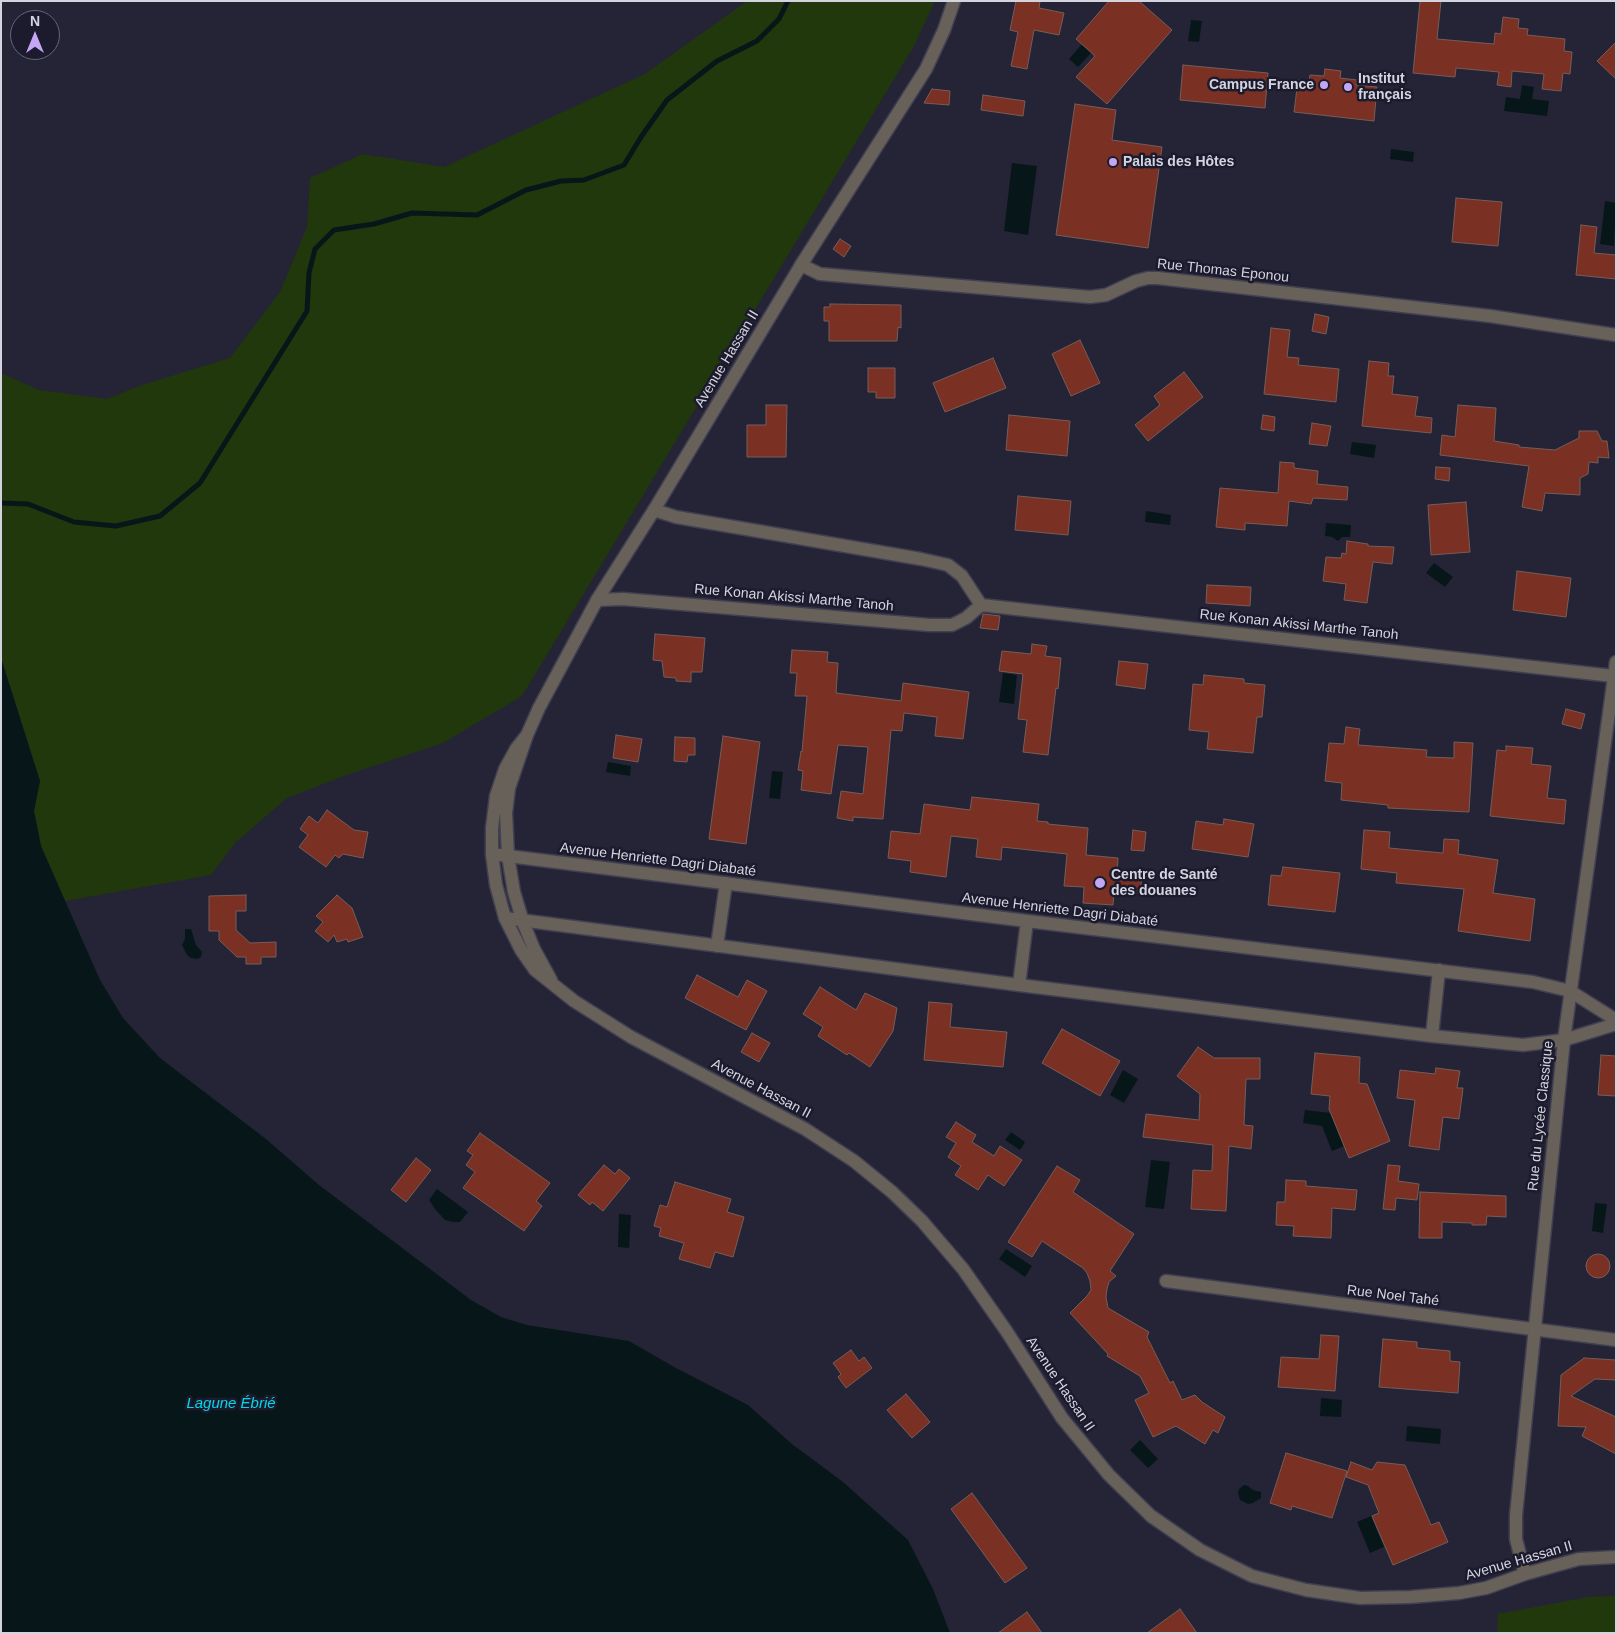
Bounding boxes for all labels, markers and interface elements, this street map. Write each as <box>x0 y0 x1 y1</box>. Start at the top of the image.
north arrow <box>10 10 60 60</box>
text: N <box>30 13 40 29</box>
place label: Institut français <box>1358 71 1412 104</box>
place label: Campus France <box>1209 77 1314 93</box>
marker: Campus France <box>1318 79 1330 91</box>
marker: Institut français <box>1342 81 1354 93</box>
place label: Palais des Hôtes <box>1123 154 1234 170</box>
marker: Palais des Hôtes <box>1107 156 1119 168</box>
street label: Rue Thomas Eponou <box>1156 256 1290 286</box>
street label: Avenue Hassan II <box>691 307 763 411</box>
street label: Rue Konan Akissi Marthe Tanoh <box>694 581 894 615</box>
street label: Rue Konan Akissi Marthe Tanoh <box>1199 606 1399 644</box>
street label: Avenue Henriette Dagri Diabaté <box>559 840 757 880</box>
place label: Centre de Santé des douanes <box>1111 867 1218 900</box>
marker: Centre de Santé des douanes <box>1093 876 1107 890</box>
street label: Avenue Henriette Dagri Diabaté <box>961 890 1159 930</box>
street label: Rue du Lycée Classique <box>1525 1040 1557 1192</box>
street label: Avenue Hassan II <box>708 1056 814 1122</box>
street label: Rue Noel Tahé <box>1346 1282 1440 1310</box>
street label: Avenue Hassan II <box>1022 1334 1098 1434</box>
water label: Lagune Ébrié <box>186 1395 276 1413</box>
street label: Avenue Hassan II <box>1464 1538 1574 1584</box>

